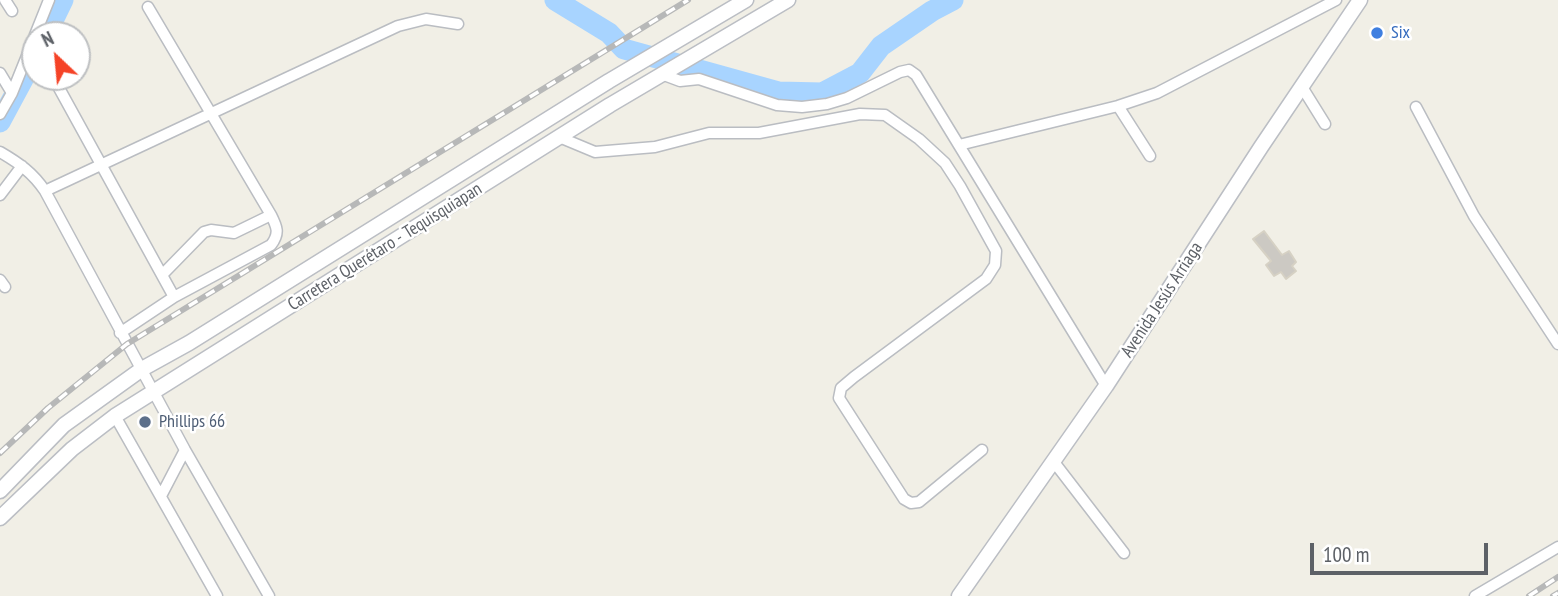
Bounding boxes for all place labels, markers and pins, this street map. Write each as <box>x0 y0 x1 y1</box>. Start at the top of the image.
place label: Six <box>1391 22 1410 44</box>
marker: Six <box>1369 25 1385 41</box>
place label: Phillips 66 <box>159 411 225 433</box>
marker: Phillips 66 <box>137 414 153 430</box>

